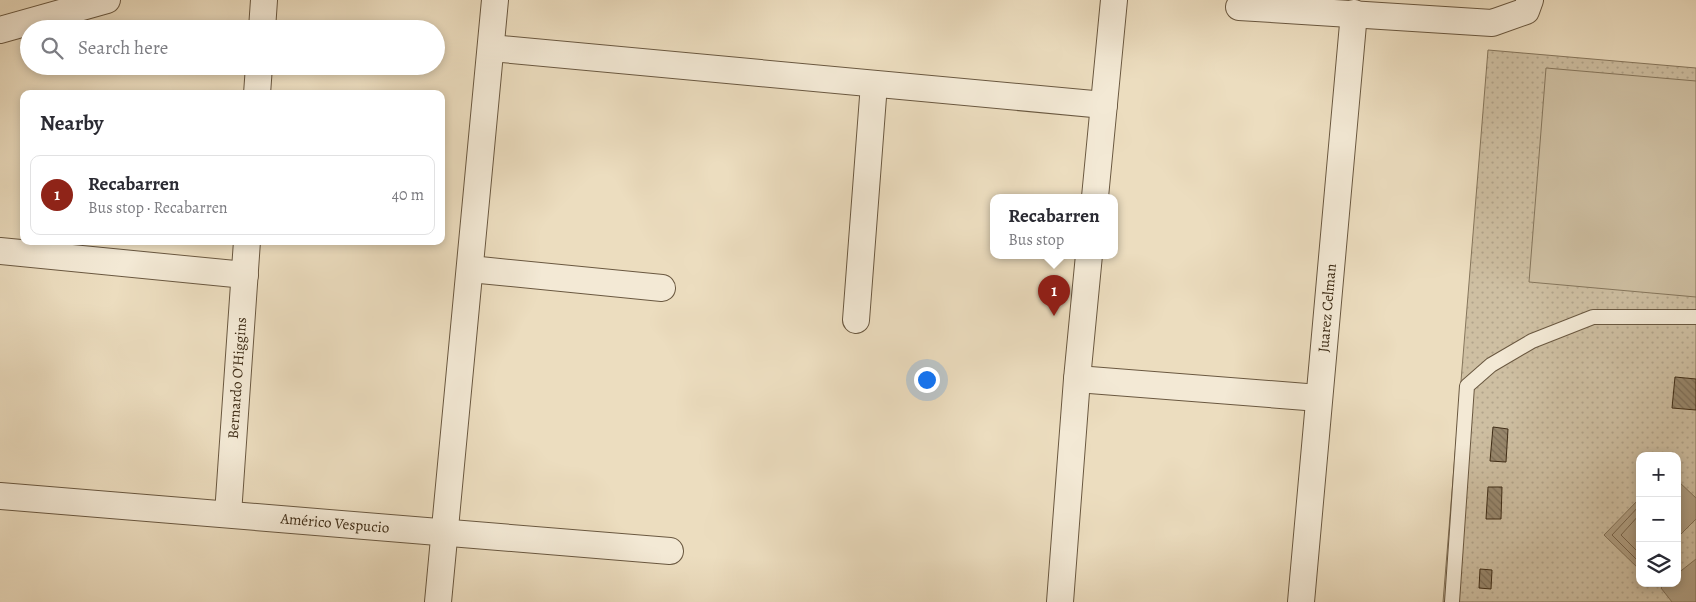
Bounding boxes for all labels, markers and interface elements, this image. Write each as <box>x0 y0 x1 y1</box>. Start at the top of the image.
search box <box>20 20 445 75</box>
icon: search <box>38 34 66 62</box>
text: Search here <box>78 35 168 61</box>
text: Nearby <box>40 109 103 137</box>
text: Recabarren <box>88 171 179 197</box>
text: 1 <box>54 184 60 206</box>
text: 40 m <box>392 184 424 206</box>
popup <box>990 194 1118 259</box>
text: Bus stop · Recabarren <box>88 197 228 219</box>
text: Recabarren <box>1008 203 1100 229</box>
text: Bus stop <box>1008 229 1064 251</box>
street label: Juarez Celman <box>1313 263 1341 353</box>
pin: 1 <box>1038 275 1070 316</box>
street label: Bernardo O'Higgins <box>223 316 251 440</box>
your location <box>914 367 940 393</box>
map controls <box>1636 452 1681 587</box>
button: + <box>1636 452 1681 497</box>
button: − <box>1636 497 1681 542</box>
street label: Américo Vespucio <box>279 508 390 538</box>
button: layers <box>1636 542 1681 587</box>

